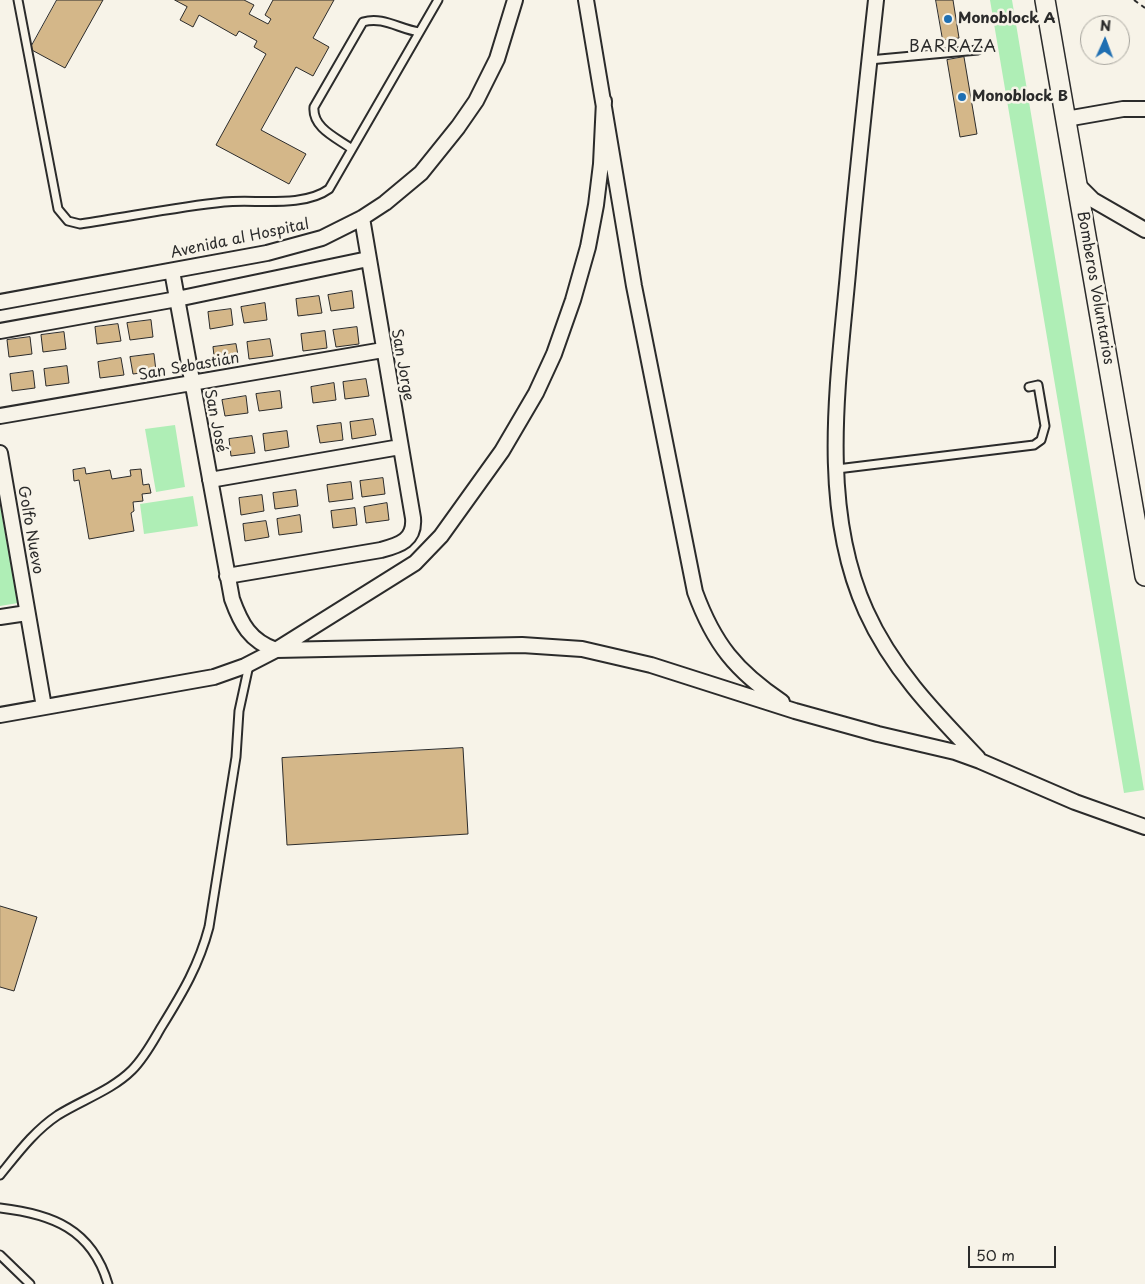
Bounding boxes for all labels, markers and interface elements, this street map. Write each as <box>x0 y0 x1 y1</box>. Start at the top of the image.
place label: Monoblock A <box>958 10 1056 28</box>
marker: Monoblock A <box>942 13 954 25</box>
north arrow <box>1080 15 1130 65</box>
text: N <box>1100 15 1111 36</box>
district label: BARRAZA <box>908 38 998 58</box>
place label: Monoblock B <box>972 88 1068 106</box>
marker: Monoblock B <box>956 91 968 103</box>
street label: Bomberos Voluntarios <box>1073 210 1117 366</box>
street label: Avenida al Hospital <box>169 216 311 262</box>
street label: San Jorge <box>387 328 417 402</box>
street label: San Sebastián <box>137 349 241 385</box>
street label: San José <box>200 388 230 454</box>
street label: Golfo Nuevo <box>13 484 47 576</box>
scale bar <box>970 1236 1058 1268</box>
text: 50 m <box>976 1243 1015 1266</box>

